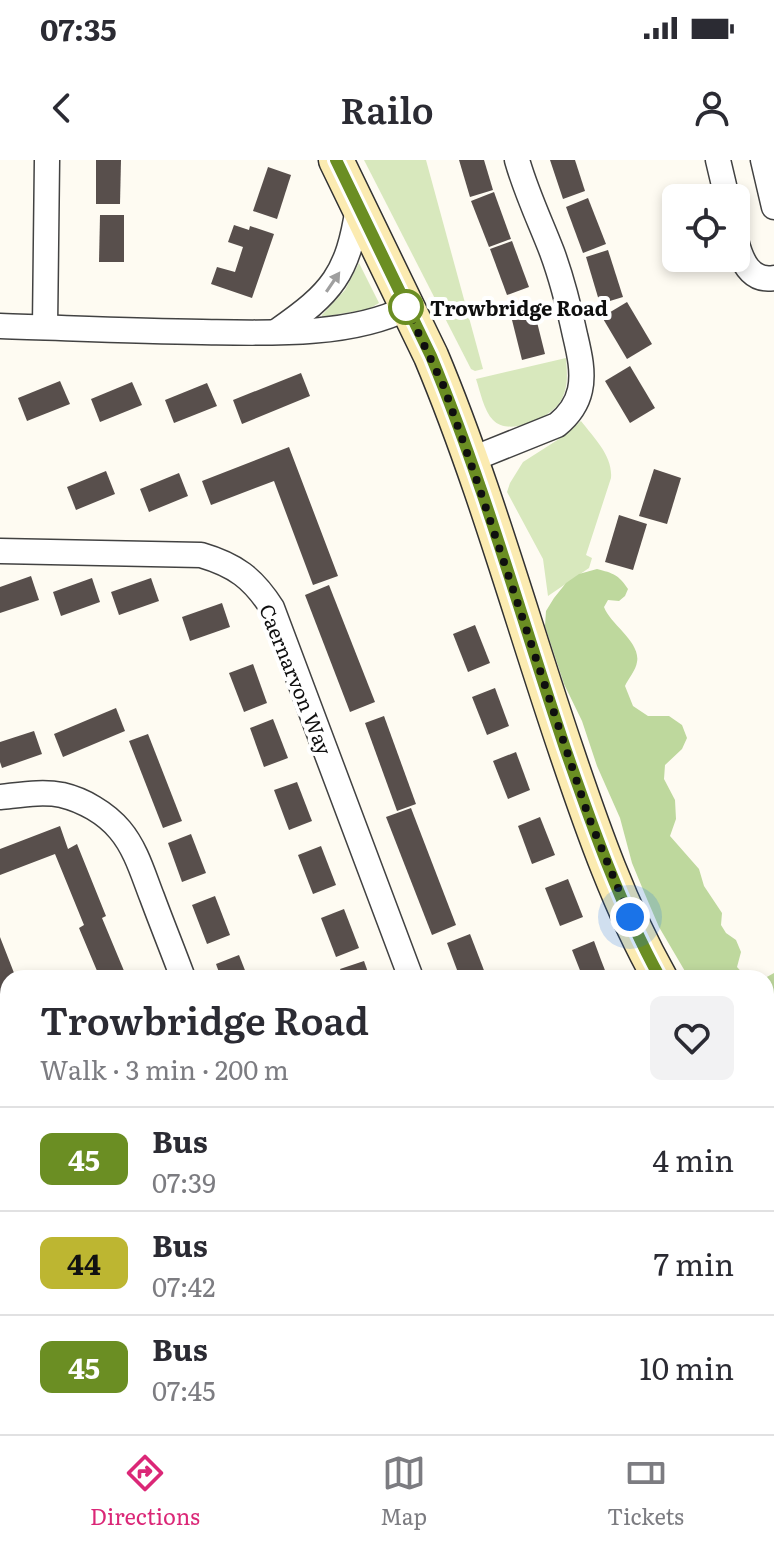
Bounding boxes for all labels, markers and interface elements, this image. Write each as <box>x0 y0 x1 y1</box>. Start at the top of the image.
text: 07:35 <box>40 6 117 50</box>
text: Railo <box>340 82 434 135</box>
icon: back <box>40 86 84 130</box>
icon: person <box>690 86 734 130</box>
map controls <box>662 184 750 272</box>
button: locate <box>662 184 750 272</box>
one-way arrow <box>325 271 340 292</box>
marker: Trowbridge Road <box>389 290 423 324</box>
place label: Trowbridge Road <box>430 292 608 322</box>
street label: Caernarvon Way <box>253 599 341 759</box>
your location <box>610 897 650 937</box>
text: Trowbridge Road <box>40 990 369 1047</box>
button: heart <box>650 996 734 1080</box>
text: Walk · 3 min · 200 m <box>40 1049 289 1088</box>
text: Bus <box>152 1118 208 1162</box>
text: 4 min <box>653 1137 734 1181</box>
text: 45 <box>68 1138 100 1180</box>
text: 07:39 <box>152 1162 216 1201</box>
text: Bus <box>152 1222 208 1266</box>
text: 7 min <box>654 1241 734 1285</box>
text: 44 <box>67 1242 101 1284</box>
text: 07:42 <box>152 1266 215 1305</box>
text: Bus <box>152 1326 208 1370</box>
text: 10 min <box>640 1345 734 1389</box>
text: 45 <box>68 1346 100 1388</box>
text: 07:45 <box>152 1370 215 1409</box>
tab: Directions <box>90 1451 200 1532</box>
tab: Map <box>380 1451 427 1532</box>
tab: Tickets <box>607 1451 684 1532</box>

